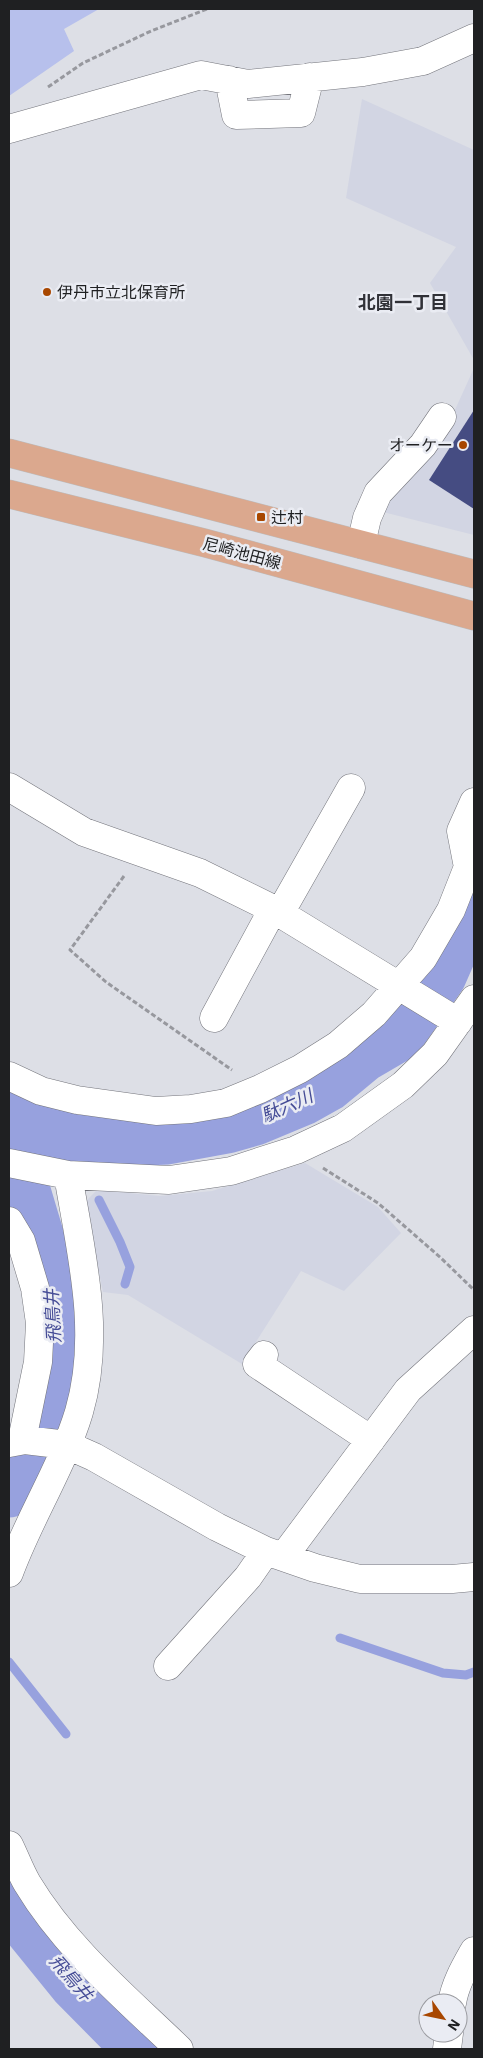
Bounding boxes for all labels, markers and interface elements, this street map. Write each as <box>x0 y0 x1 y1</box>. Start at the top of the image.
place label: 伊丹市立北保育所 <box>57 282 185 302</box>
marker: 伊丹市立北保育所 <box>41 286 53 298</box>
district label: 北園一丁目 <box>358 291 448 314</box>
place label: オーケー <box>389 435 453 455</box>
marker: オーケー <box>457 439 469 451</box>
place label: 辻村 <box>271 507 303 527</box>
marker: 辻村 <box>255 511 267 523</box>
street label: 尼崎池田線 <box>201 533 283 573</box>
water label: 駄六川 <box>257 1083 318 1127</box>
water label: 飛鳥井 <box>39 1286 65 1344</box>
water label: 飛鳥井 <box>45 1950 99 2007</box>
north arrow <box>418 1993 468 2043</box>
text: N <box>444 2016 464 2034</box>

